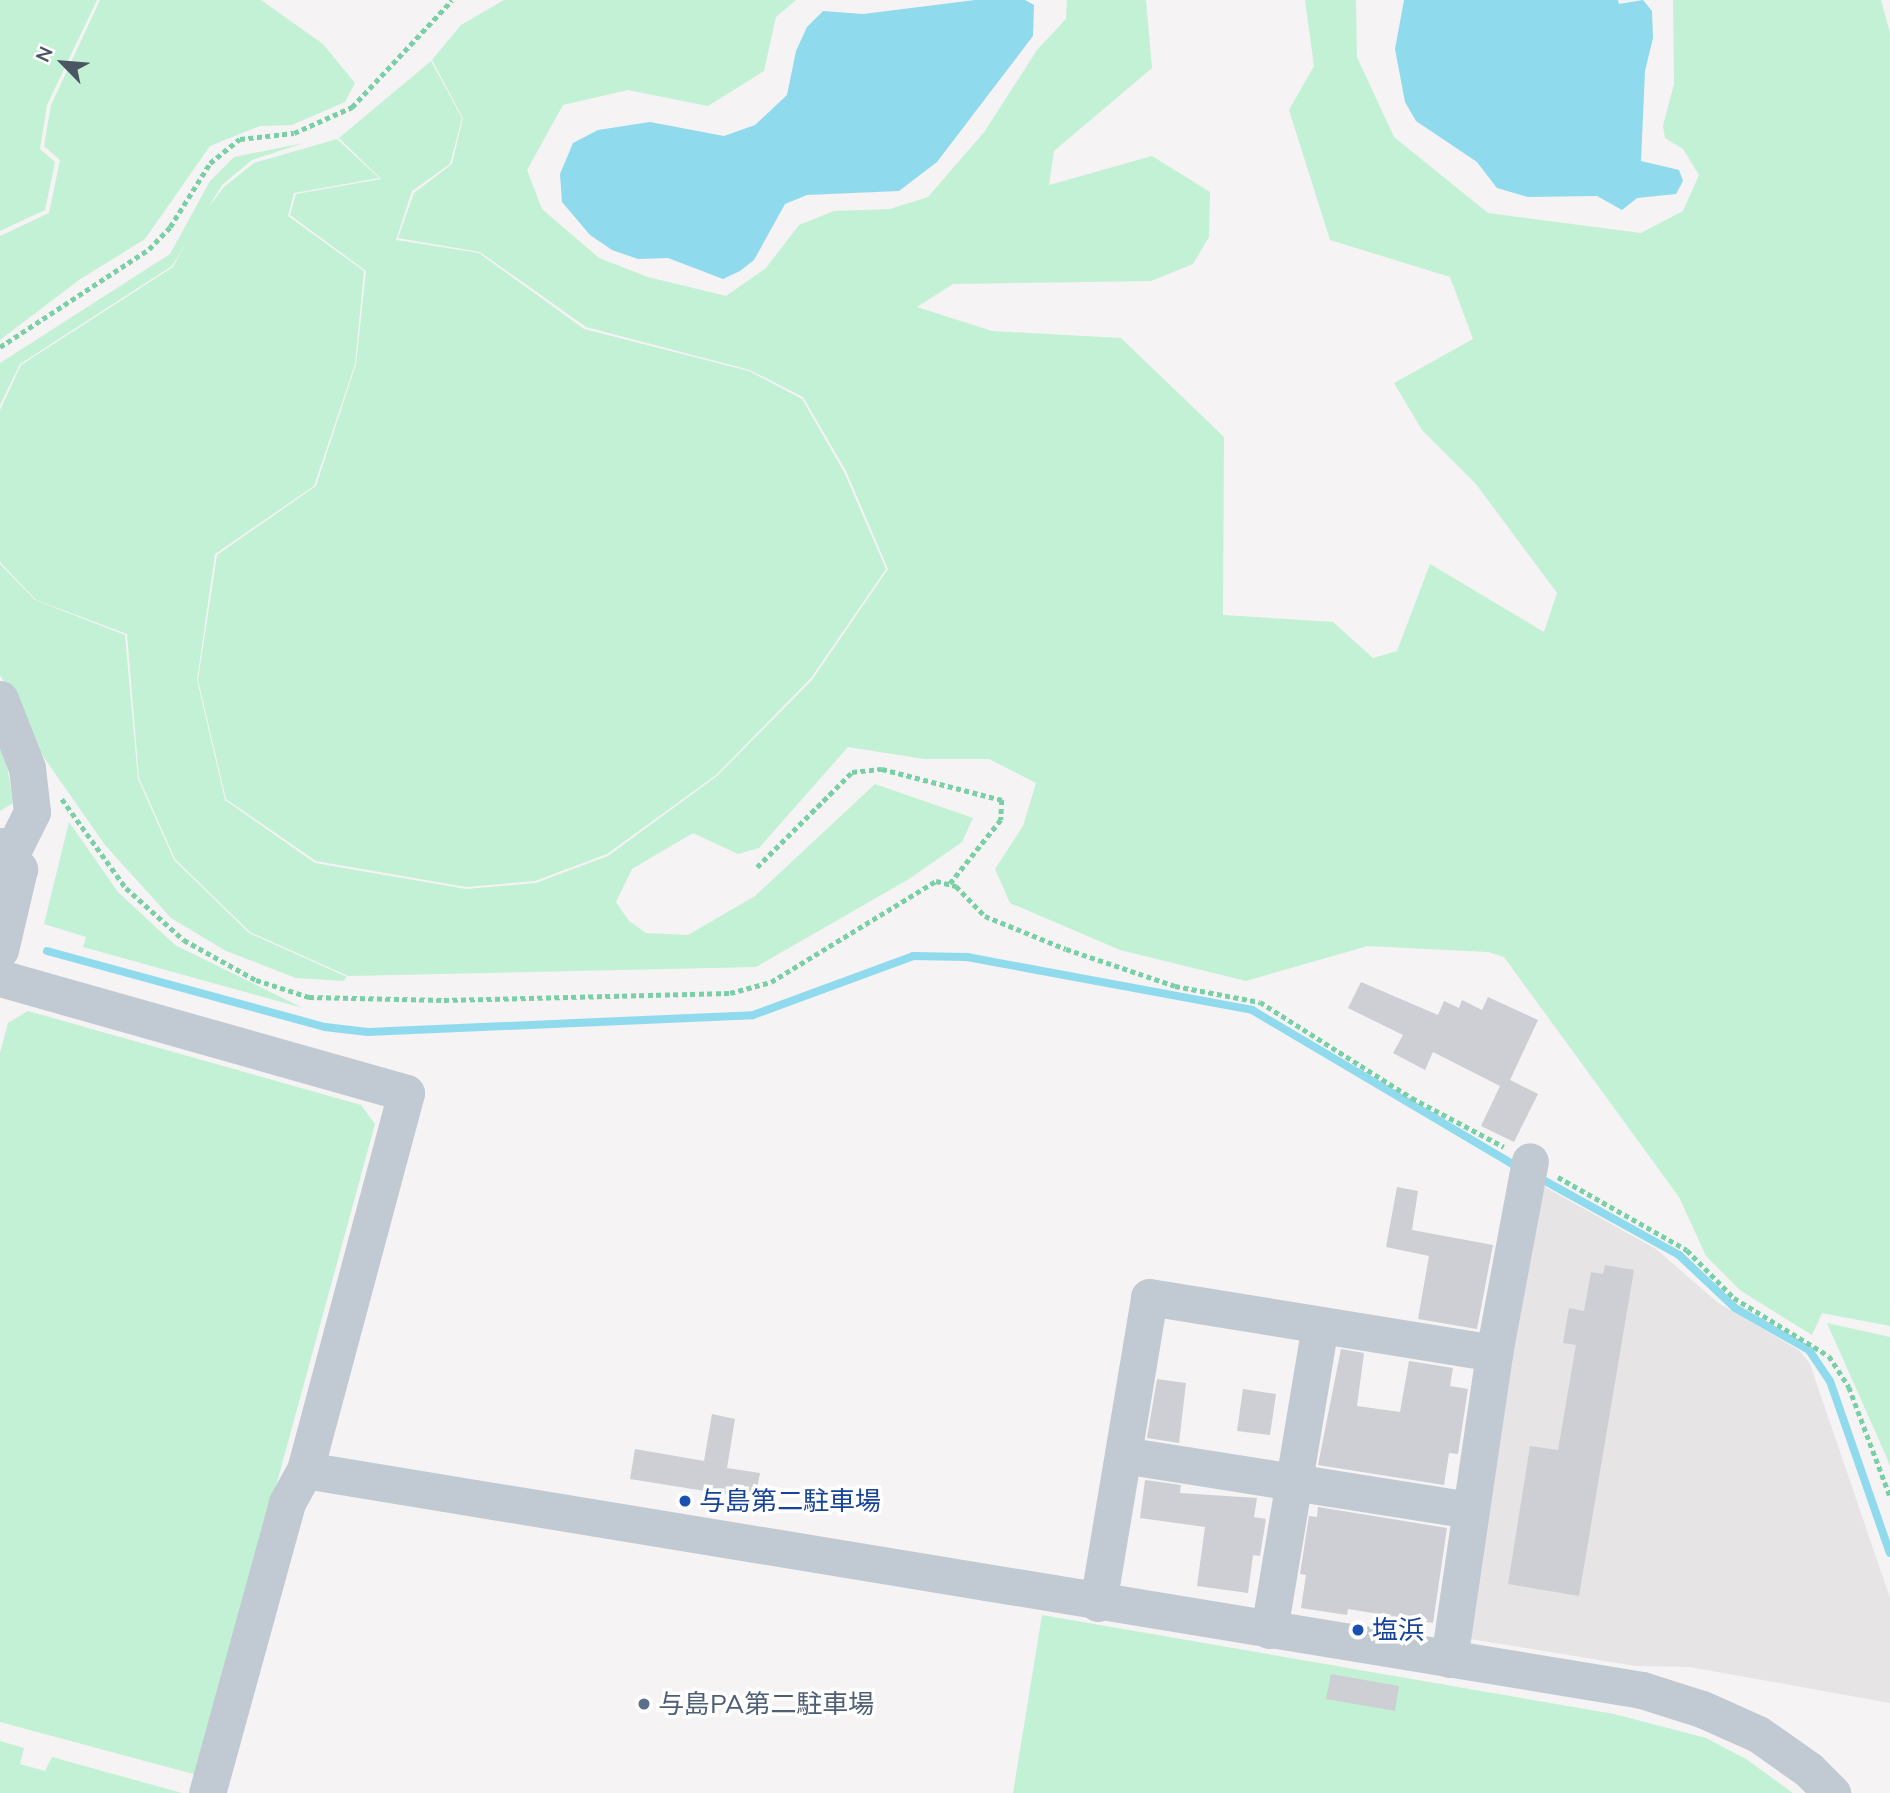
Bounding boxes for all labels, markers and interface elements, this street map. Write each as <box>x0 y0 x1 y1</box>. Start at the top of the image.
north arrow <box>28 28 98 98</box>
text: N <box>30 43 58 66</box>
place label: 与島第二駐車場 <box>699 1485 881 1517</box>
marker: 与島第二駐車場 <box>677 1493 693 1509</box>
place label: 塩浜 <box>1372 1614 1424 1646</box>
marker: 塩浜 <box>1350 1622 1366 1638</box>
place label: 与島PA第二駐車場 <box>658 1688 874 1720</box>
marker: 与島PA第二駐車場 <box>636 1696 652 1712</box>

